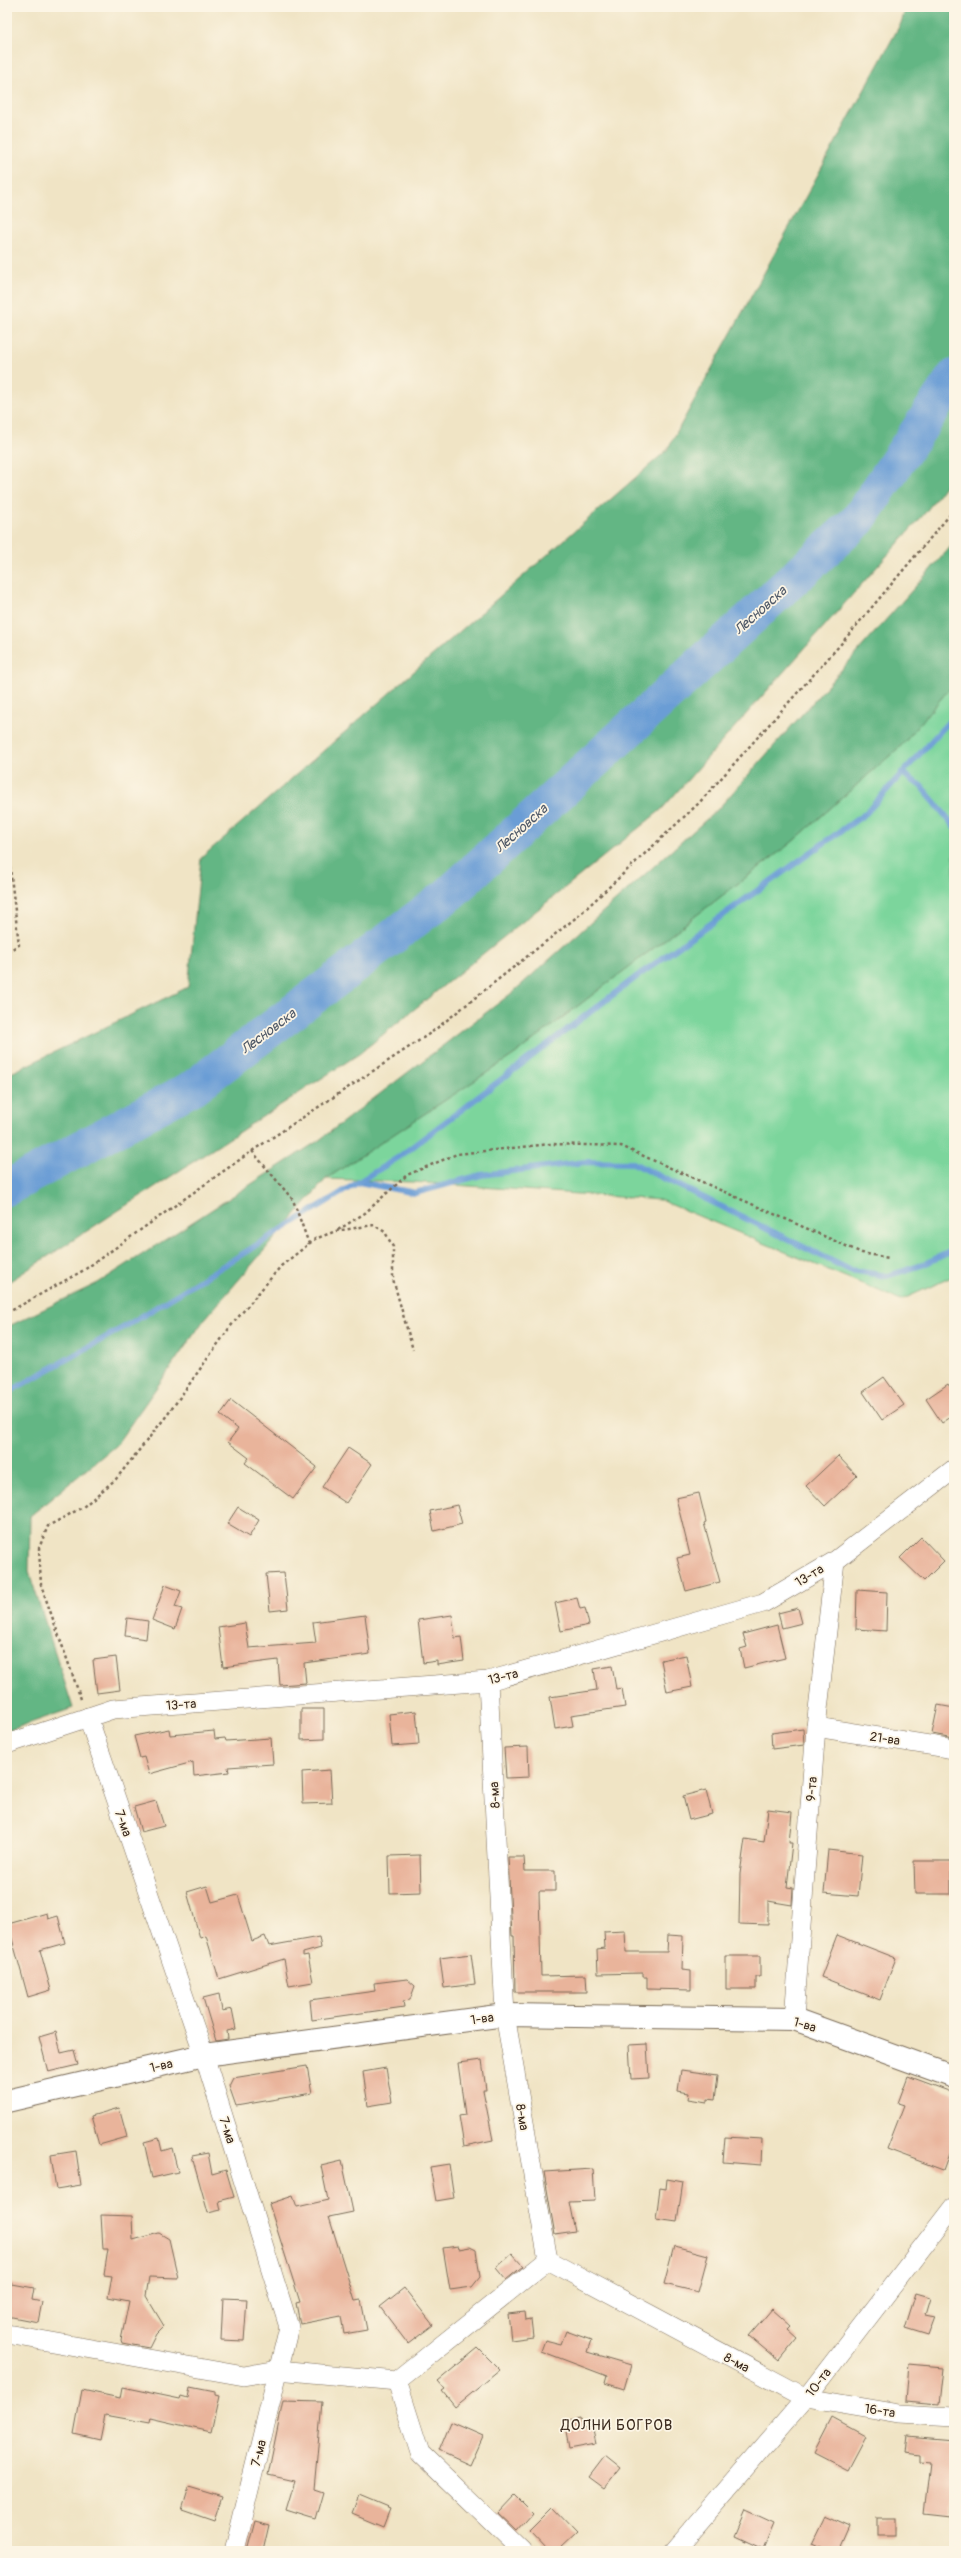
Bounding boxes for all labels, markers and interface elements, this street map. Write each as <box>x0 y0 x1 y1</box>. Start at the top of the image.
water label: Лесновска <box>731 581 791 638</box>
water label: Лесновска <box>492 799 552 856</box>
water label: Лесновска <box>237 1004 300 1058</box>
street label: 13-та <box>792 1561 827 1591</box>
street label: 13-та <box>487 1666 520 1688</box>
street label: 13-та <box>165 1696 197 1714</box>
street label: 21-ва <box>869 1729 901 1749</box>
street label: 9-та <box>803 1776 821 1802</box>
street label: 8-ма <box>486 1781 504 1809</box>
street label: 7-ма <box>111 1808 135 1839</box>
street label: 1-ва <box>470 2009 495 2029</box>
street label: 1-ва <box>791 2014 818 2036</box>
street label: 1-ва <box>148 2056 174 2076</box>
street label: 8-ма <box>512 2103 532 2132</box>
street label: 7-ма <box>215 2115 239 2146</box>
street label: 8-ма <box>721 2350 752 2376</box>
street label: 10-та <box>803 2365 835 2400</box>
street label: 16-та <box>863 2401 896 2421</box>
district label: ДОЛНИ БОГРОВ <box>560 2416 673 2435</box>
street label: 7-ма <box>248 2438 270 2468</box>

